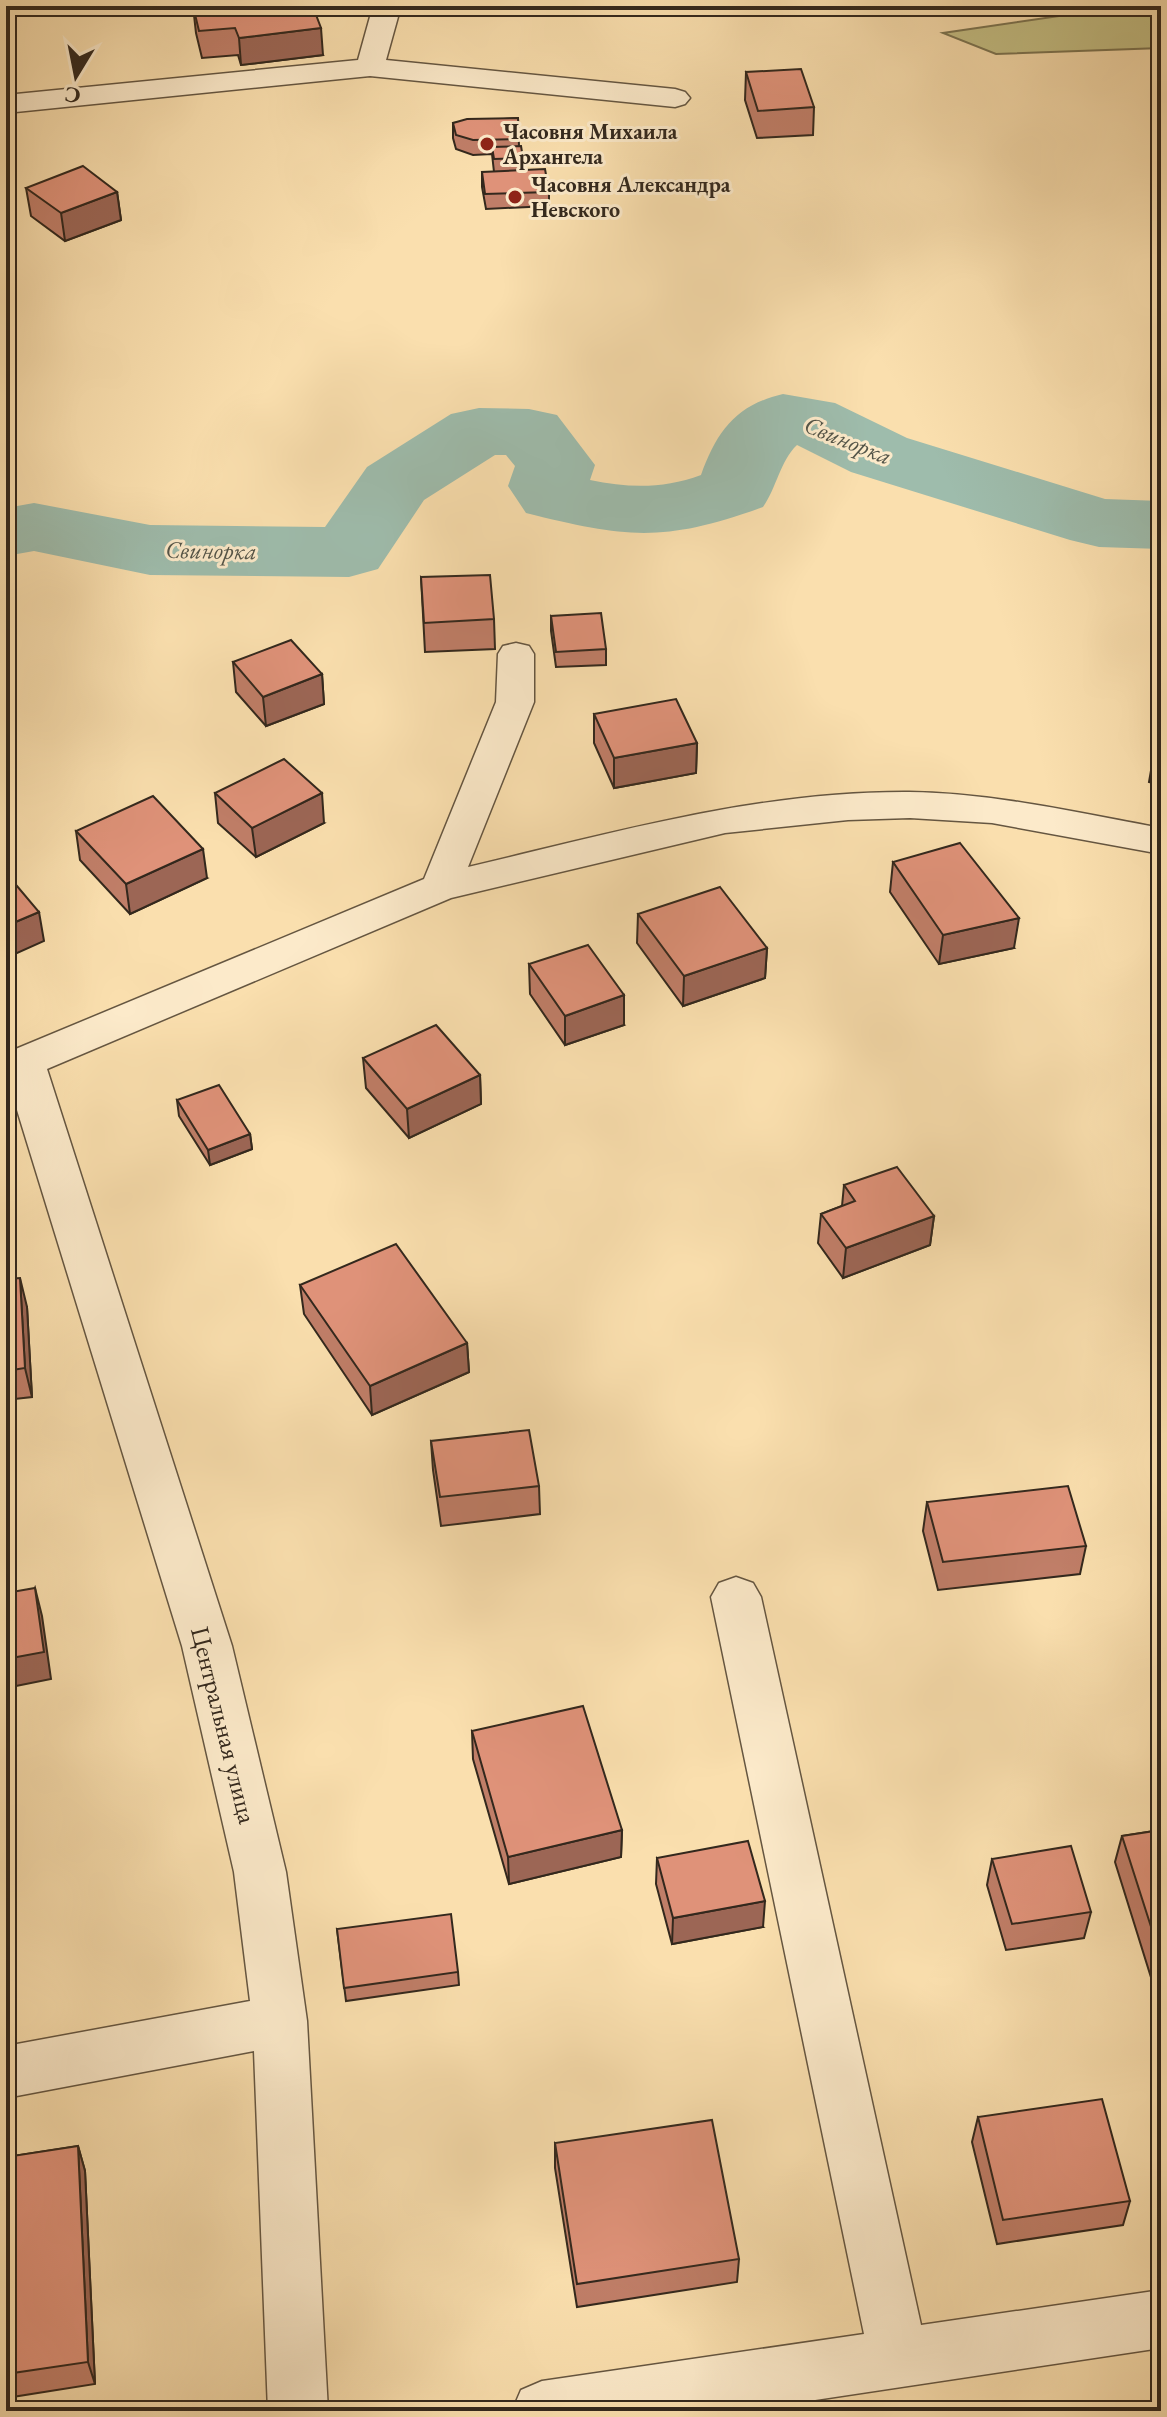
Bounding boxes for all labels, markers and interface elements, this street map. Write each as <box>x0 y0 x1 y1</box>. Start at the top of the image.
north arrow <box>36 36 116 116</box>
text: С <box>62 80 83 111</box>
place label: Часовня Михаила Архангела <box>502 117 678 171</box>
marker: Часовня Михаила Архангела <box>478 135 496 153</box>
place label: Часовня Александра Невского <box>531 170 731 224</box>
marker: Часовня Александра Невского <box>506 188 524 206</box>
water label: Свинорка <box>800 409 896 471</box>
water label: Свинорка <box>165 534 257 566</box>
street label: Центральная улица <box>183 1623 265 1828</box>

